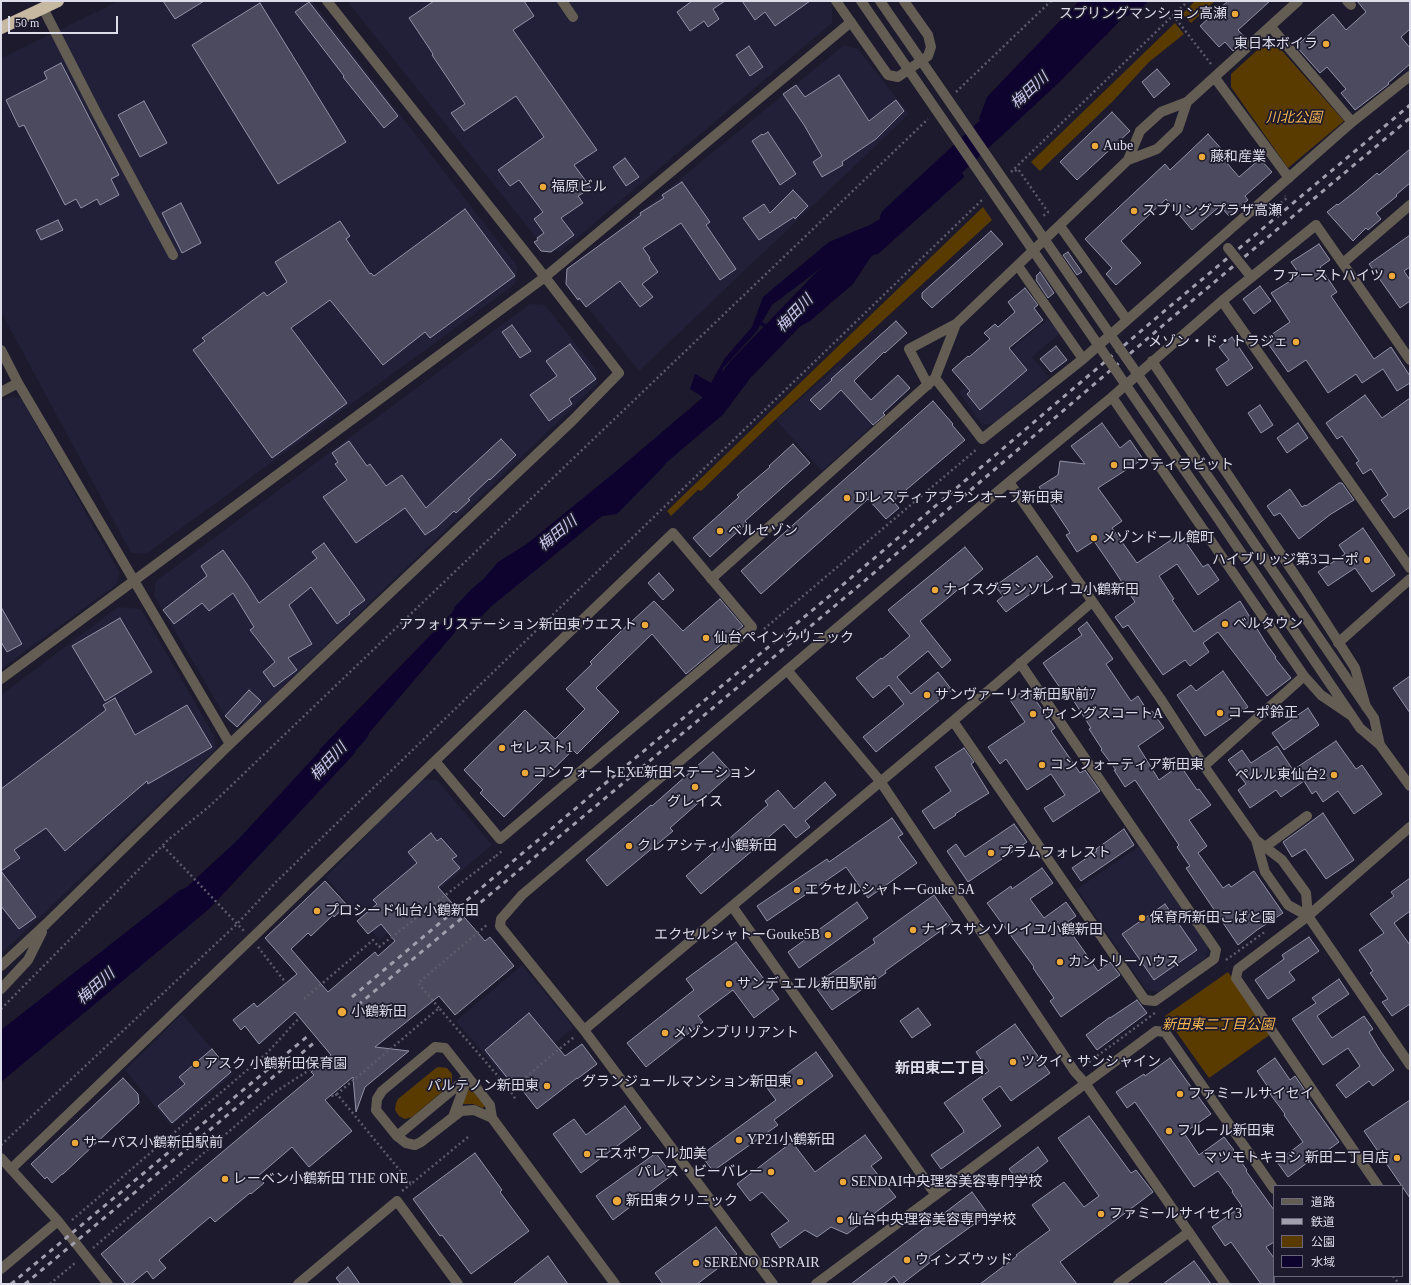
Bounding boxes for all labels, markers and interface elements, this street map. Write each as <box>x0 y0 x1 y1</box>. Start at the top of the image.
place label: スプリングマンション高瀬 <box>1059 6 1227 22</box>
scale bar <box>10 8 120 34</box>
marker: スプリングマンション高瀬 <box>1230 9 1240 19</box>
text: 50 m <box>15 16 39 30</box>
place label: 東日本ボイラ <box>1234 36 1318 52</box>
marker: 東日本ボイラ <box>1321 39 1331 49</box>
water label: 梅田川 <box>1007 69 1053 113</box>
park label: 川北公園 <box>1266 110 1322 126</box>
place label: Aube <box>1103 138 1133 154</box>
marker: Aube <box>1090 141 1100 151</box>
place label: 藤和産業 <box>1210 149 1266 165</box>
marker: 藤和産業 <box>1197 152 1207 162</box>
place label: 福原ビル <box>551 179 607 195</box>
marker: 福原ビル <box>538 182 548 192</box>
place label: スプリングプラザ高瀬 <box>1142 203 1282 219</box>
marker: スプリングプラザ高瀬 <box>1129 206 1139 216</box>
place label: ファーストハイツ <box>1272 268 1384 284</box>
marker: ファーストハイツ <box>1387 271 1397 281</box>
water label: 梅田川 <box>773 292 817 336</box>
place label: メゾン・ド・トラジェ <box>1148 334 1288 350</box>
marker: メゾン・ド・トラジェ <box>1291 337 1301 347</box>
place label: ロフティラビット <box>1122 457 1234 473</box>
marker: ロフティラビット <box>1109 460 1119 470</box>
place label: D'レスティアブランオーブ新田東 <box>855 490 1064 506</box>
marker: D'レスティアブランオーブ新田東 <box>842 493 852 503</box>
water label: 梅田川 <box>535 513 581 555</box>
place label: ベルセゾン <box>728 523 798 539</box>
marker: ベルセゾン <box>715 526 725 536</box>
place label: メゾンドール館町 <box>1102 530 1214 546</box>
marker: メゾンドール館町 <box>1089 533 1099 543</box>
place label: ハイブリッジ第3コーポ <box>1212 552 1359 568</box>
marker: ハイブリッジ第3コーポ <box>1362 555 1372 565</box>
place label: ナイスグランソレイユ小鶴新田 <box>943 582 1139 598</box>
marker: ナイスグランソレイユ小鶴新田 <box>930 585 940 595</box>
place label: ベルタウン <box>1233 616 1303 632</box>
place label: アフォリステーション新田東ウエスト <box>399 617 637 633</box>
marker: ベルタウン <box>1220 619 1230 629</box>
marker: アフォリステーション新田東ウエスト <box>640 620 650 630</box>
place label: 仙台ペインクリニック <box>714 630 854 646</box>
marker: 仙台ペインクリニック <box>701 633 711 643</box>
place label: サンヴァーリオ新田駅前7 <box>935 687 1096 703</box>
marker: サンヴァーリオ新田駅前7 <box>922 690 932 700</box>
place label: コーポ鈴正 <box>1228 705 1298 721</box>
place label: ウィングスコートA <box>1041 706 1163 722</box>
marker: コーポ鈴正 <box>1215 708 1225 718</box>
marker: ウィングスコートA <box>1028 709 1038 719</box>
water label: 梅田川 <box>307 739 351 785</box>
place label: セレスト1 <box>510 740 573 756</box>
marker: セレスト1 <box>497 743 507 753</box>
place label: コンフォーティア新田東 <box>1050 757 1204 773</box>
marker: コンフォーティア新田東 <box>1037 760 1047 770</box>
place label: コンフォートEXE新田ステーション <box>533 765 756 781</box>
place label: ペルル東仙台2 <box>1235 767 1326 783</box>
marker: コンフォートEXE新田ステーション <box>520 768 530 778</box>
marker: ペルル東仙台2 <box>1329 770 1339 780</box>
marker: グレイス <box>690 782 700 792</box>
place label: グレイス <box>667 794 723 810</box>
place label: クレアシティ小鶴新田 <box>637 838 777 854</box>
marker: クレアシティ小鶴新田 <box>624 841 634 851</box>
place label: プラムフォレスト <box>999 845 1111 861</box>
marker: プラムフォレスト <box>986 848 996 858</box>
place label: エクセルシャトーGouke 5A <box>805 882 975 898</box>
marker: エクセルシャトーGouke 5A <box>792 885 802 895</box>
place label: プロシード仙台小鶴新田 <box>325 903 479 919</box>
marker: プロシード仙台小鶴新田 <box>312 906 322 916</box>
place label: 保育所新田こばと園 <box>1150 910 1276 926</box>
marker: 保育所新田こばと園 <box>1137 913 1147 923</box>
place label: ナイスサンソレイユ小鶴新田 <box>921 922 1103 938</box>
marker: ナイスサンソレイユ小鶴新田 <box>908 925 918 935</box>
place label: エクセルシャトーGouke5B <box>654 927 820 943</box>
marker: エクセルシャトーGouke5B <box>823 930 833 940</box>
place label: カントリーハウス <box>1068 954 1180 970</box>
marker: カントリーハウス <box>1055 957 1065 967</box>
water label: 梅田川 <box>73 965 119 1009</box>
place label: サンデュエル新田駅前 <box>737 976 877 992</box>
marker: サンデュエル新田駅前 <box>724 979 734 989</box>
place label: 小鶴新田 <box>351 1004 407 1020</box>
marker: 小鶴新田 <box>336 1006 348 1018</box>
park label: 新田東二丁目公園 <box>1162 1017 1274 1033</box>
place label: メゾンブリリアント <box>673 1025 799 1041</box>
marker: メゾンブリリアント <box>660 1028 670 1038</box>
place label: ツクイ・サンシャイン <box>1021 1054 1161 1070</box>
place label: アスク 小鶴新田保育園 <box>204 1056 347 1072</box>
marker: ツクイ・サンシャイン <box>1008 1057 1018 1067</box>
marker: アスク 小鶴新田保育園 <box>191 1059 201 1069</box>
district label: 新田東二丁目 <box>895 1060 985 1078</box>
place label: グランジュールマンション新田東 <box>582 1074 792 1090</box>
marker: グランジュールマンション新田東 <box>795 1077 805 1087</box>
place label: パルテノン新田東 <box>427 1078 539 1094</box>
marker: パルテノン新田東 <box>542 1081 552 1091</box>
place label: ファミールサイセイ <box>1188 1086 1314 1102</box>
marker: ファミールサイセイ <box>1175 1089 1185 1099</box>
place label: フルール新田東 <box>1177 1123 1275 1139</box>
marker: フルール新田東 <box>1164 1126 1174 1136</box>
place label: YP21小鶴新田 <box>747 1132 835 1148</box>
place label: サーパス小鶴新田駅前 <box>83 1135 223 1151</box>
marker: YP21小鶴新田 <box>734 1135 744 1145</box>
marker: サーパス小鶴新田駅前 <box>70 1138 80 1148</box>
place label: エスポワール加美 <box>595 1146 707 1162</box>
marker: エスポワール加美 <box>582 1149 592 1159</box>
place label: マツモトキヨシ 新田二丁目店 <box>1204 1150 1389 1166</box>
marker: マツモトキヨシ 新田二丁目店 <box>1392 1153 1402 1163</box>
place label: パレス・ビーバレー <box>637 1164 763 1180</box>
marker: パレス・ビーバレー <box>766 1167 776 1177</box>
place label: レーベン小鶴新田 THE ONE <box>233 1171 408 1187</box>
marker: レーベン小鶴新田 THE ONE <box>220 1174 230 1184</box>
place label: SENDAI中央理容美容専門学校 <box>851 1174 1042 1190</box>
marker: SENDAI中央理容美容専門学校 <box>838 1177 848 1187</box>
legend <box>1273 1185 1403 1277</box>
place label: 新田東クリニック <box>626 1193 738 1209</box>
marker: 新田東クリニック <box>611 1195 623 1207</box>
text: 道路 <box>1311 1195 1335 1209</box>
place label: ファミールサイセイ3 <box>1109 1206 1242 1222</box>
marker: ファミールサイセイ3 <box>1096 1209 1106 1219</box>
place label: 仙台中央理容美容専門学校 <box>848 1212 1016 1228</box>
marker: 仙台中央理容美容専門学校 <box>835 1215 845 1225</box>
text: 鉄道 <box>1311 1215 1335 1229</box>
text: 公園 <box>1311 1235 1335 1249</box>
place label: ウィンズウッド <box>915 1252 1013 1268</box>
place label: SERENO ESPRAIR <box>704 1255 820 1271</box>
marker: ウィンズウッド <box>902 1255 912 1265</box>
text: 水域 <box>1311 1255 1335 1269</box>
marker: SERENO ESPRAIR <box>691 1258 701 1268</box>

